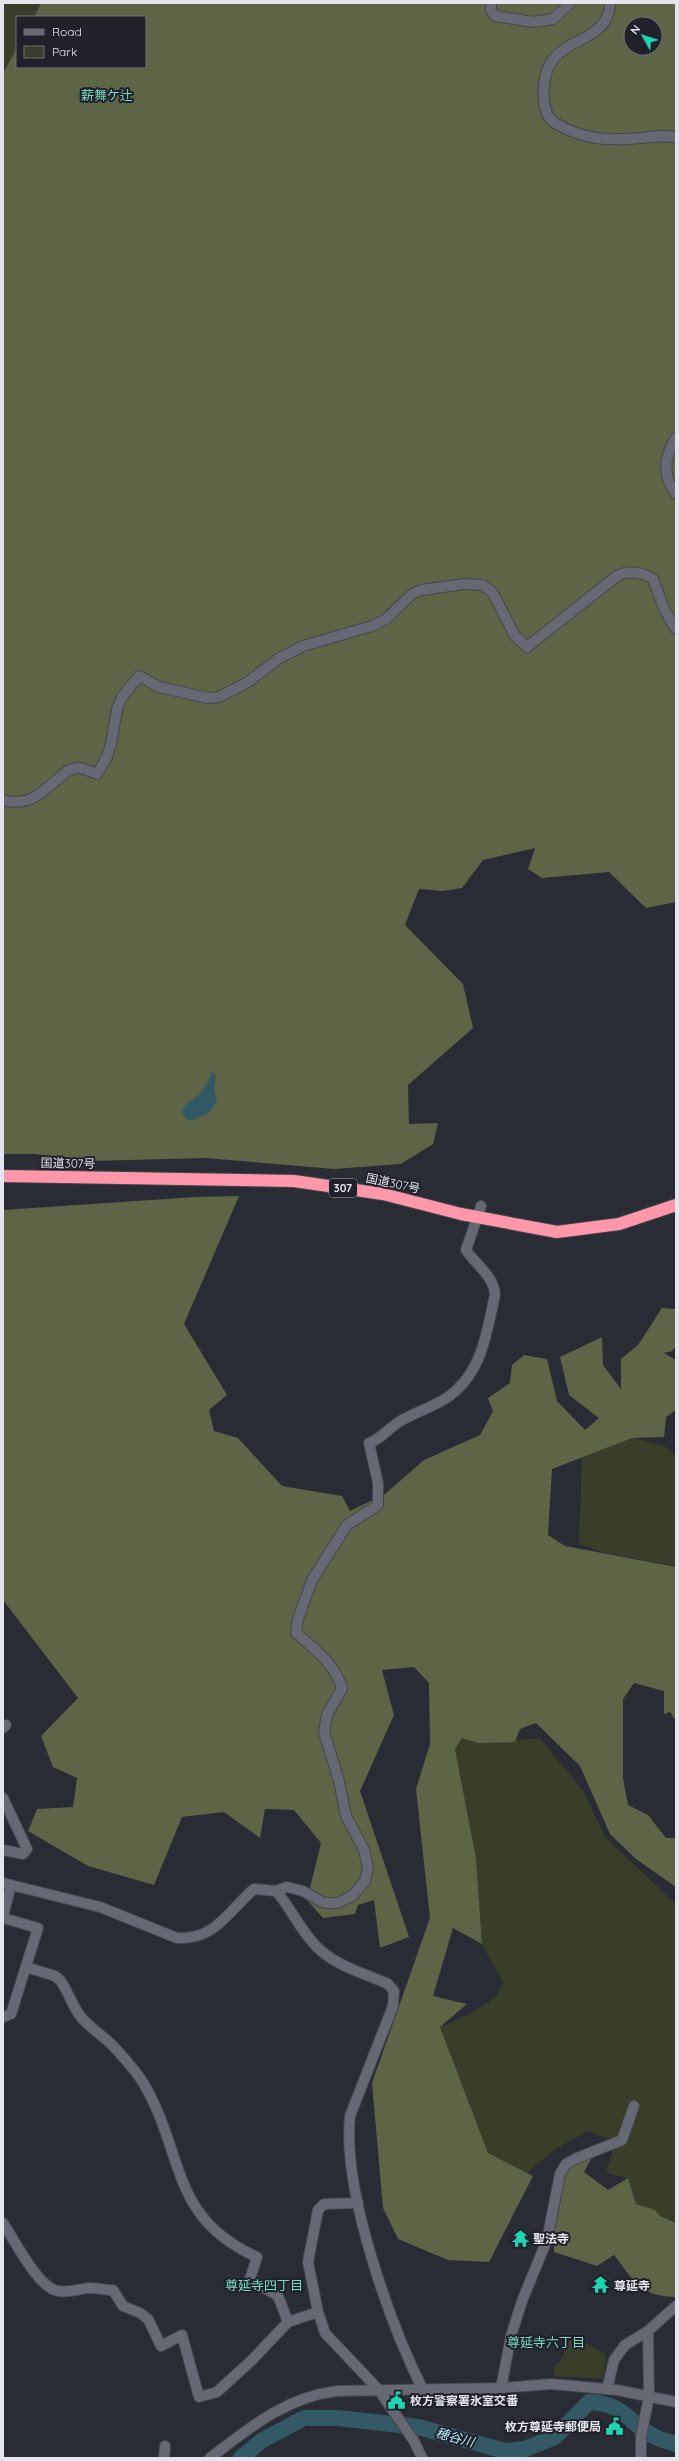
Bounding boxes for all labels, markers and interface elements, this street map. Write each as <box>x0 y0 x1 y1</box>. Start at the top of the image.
legend <box>16 16 146 68</box>
north arrow <box>623 16 663 56</box>
text: N <box>627 22 643 37</box>
text: Road <box>52 24 82 39</box>
text: Park <box>52 44 77 59</box>
district label: 薪舞ケ辻 <box>81 87 133 103</box>
street label: 国道307号 <box>40 1155 96 1171</box>
street label: 国道307号 <box>365 1170 421 1196</box>
road number: 307 <box>329 1179 357 1197</box>
temple icon: 聖法寺 <box>510 2228 530 2248</box>
place label: 聖法寺 <box>533 2231 569 2246</box>
temple icon: 尊延寺 <box>591 2275 611 2295</box>
district label: 尊延寺四丁目 <box>225 2277 303 2293</box>
place label: 尊延寺 <box>614 2278 650 2293</box>
district label: 尊延寺六丁目 <box>507 2334 585 2350</box>
public building icon: 枚方警察署氷室交番 <box>387 2390 407 2410</box>
place label: 枚方警察署氷室交番 <box>410 2393 519 2408</box>
public building icon: 枚方尊延寺郵便局 <box>604 2416 624 2436</box>
place label: 枚方尊延寺郵便局 <box>505 2419 601 2434</box>
water label: 穂谷川 <box>434 2424 478 2450</box>

